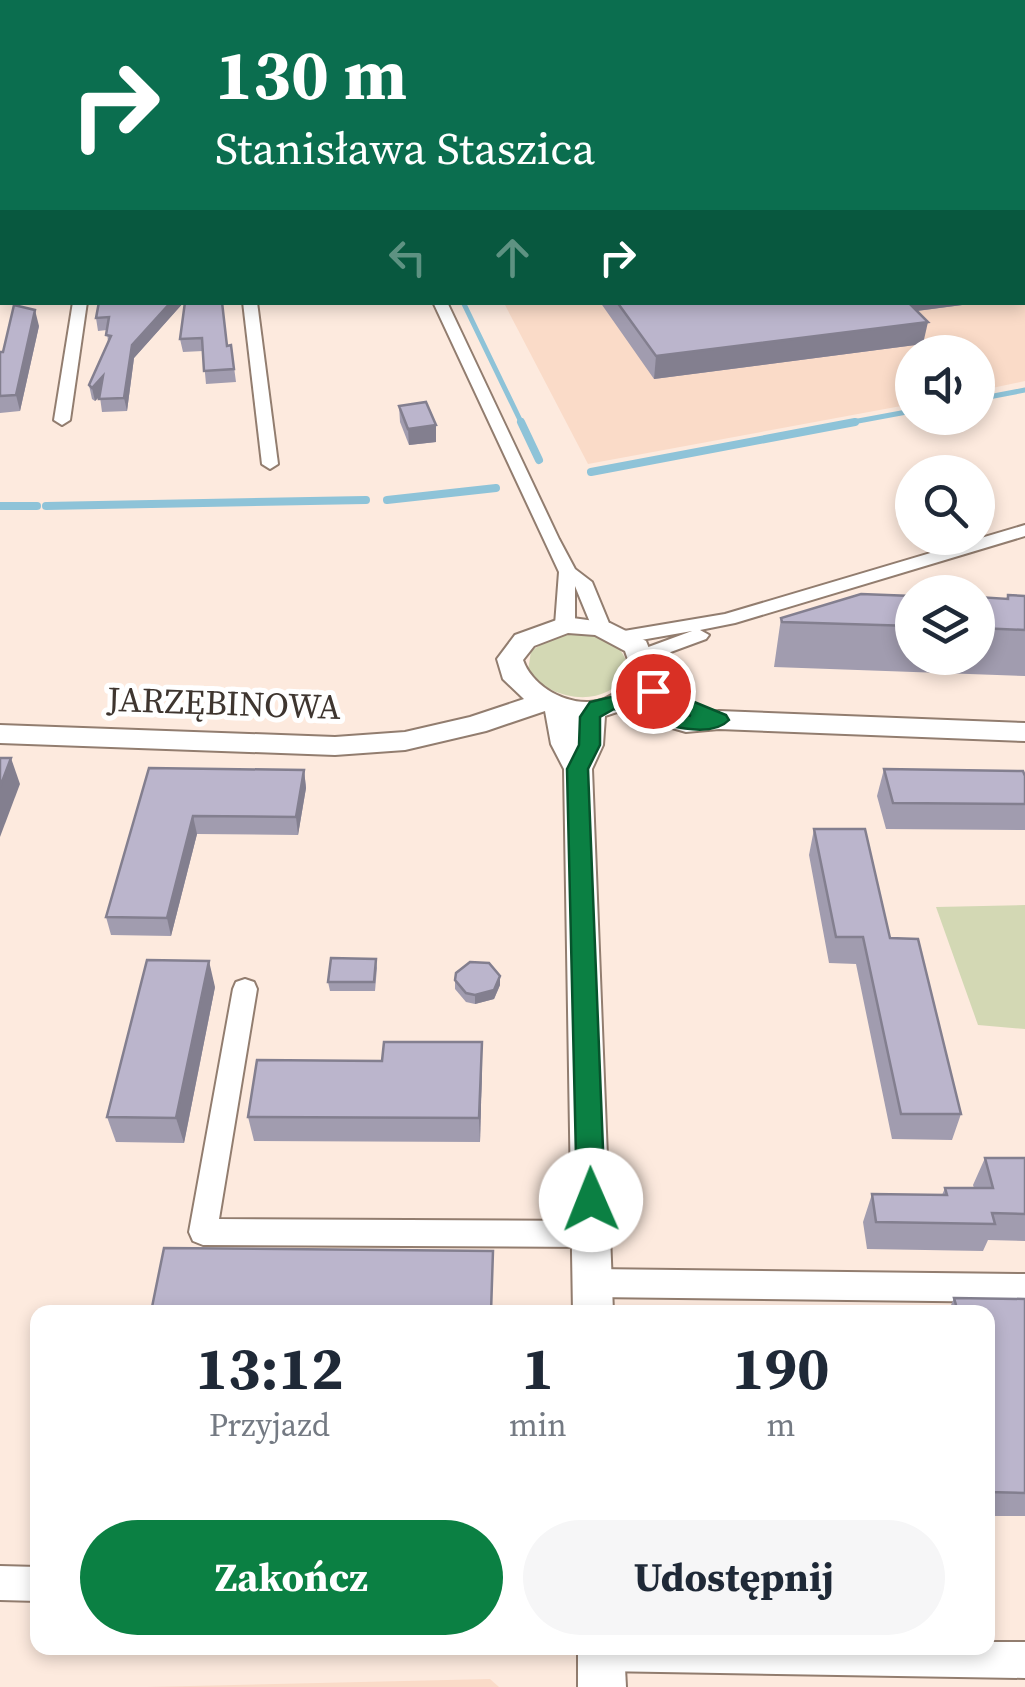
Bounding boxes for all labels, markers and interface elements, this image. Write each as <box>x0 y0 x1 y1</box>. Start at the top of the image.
text: 130 m <box>215 26 407 122</box>
icon: right <box>50 40 180 170</box>
text: Stanisława Staszica <box>215 117 595 179</box>
icon: left <box>380 230 435 285</box>
icon: ahead <box>485 230 540 285</box>
icon: right <box>590 230 645 285</box>
map controls <box>895 335 995 675</box>
button: sound <box>895 335 995 435</box>
button: search <box>895 455 995 555</box>
button: layers <box>895 575 995 675</box>
pin <box>611 649 696 734</box>
icon: arrive <box>626 664 681 719</box>
street label: JARZĘBINOWA <box>105 675 342 731</box>
position arrow <box>539 1148 643 1252</box>
text: 13:12 <box>195 1327 343 1409</box>
text: 1 <box>521 1327 554 1409</box>
text: 190 <box>732 1327 830 1409</box>
text: Przyjazd <box>209 1403 330 1447</box>
text: min <box>509 1403 567 1447</box>
text: m <box>766 1403 795 1447</box>
button: Zakończ <box>80 1520 503 1635</box>
button: Udostępnij <box>523 1520 945 1635</box>

